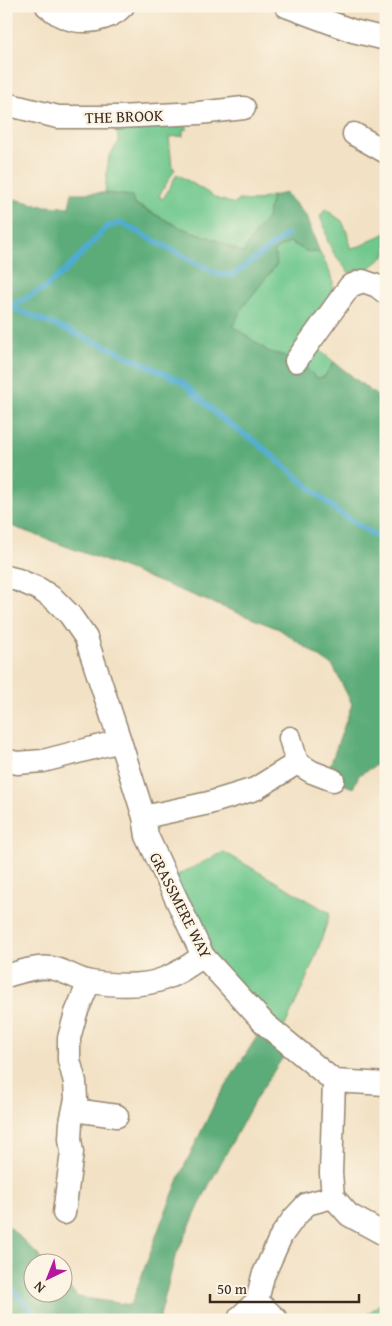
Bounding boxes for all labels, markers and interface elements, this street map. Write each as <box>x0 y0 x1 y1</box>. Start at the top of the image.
street label: THE BROOK <box>84 103 164 129</box>
street label: GRASSMERE WAY <box>144 848 218 963</box>
north arrow <box>22 1254 72 1304</box>
scale bar <box>210 1271 358 1303</box>
text: N <box>28 1277 49 1298</box>
text: 50 m <box>217 1278 248 1299</box>

